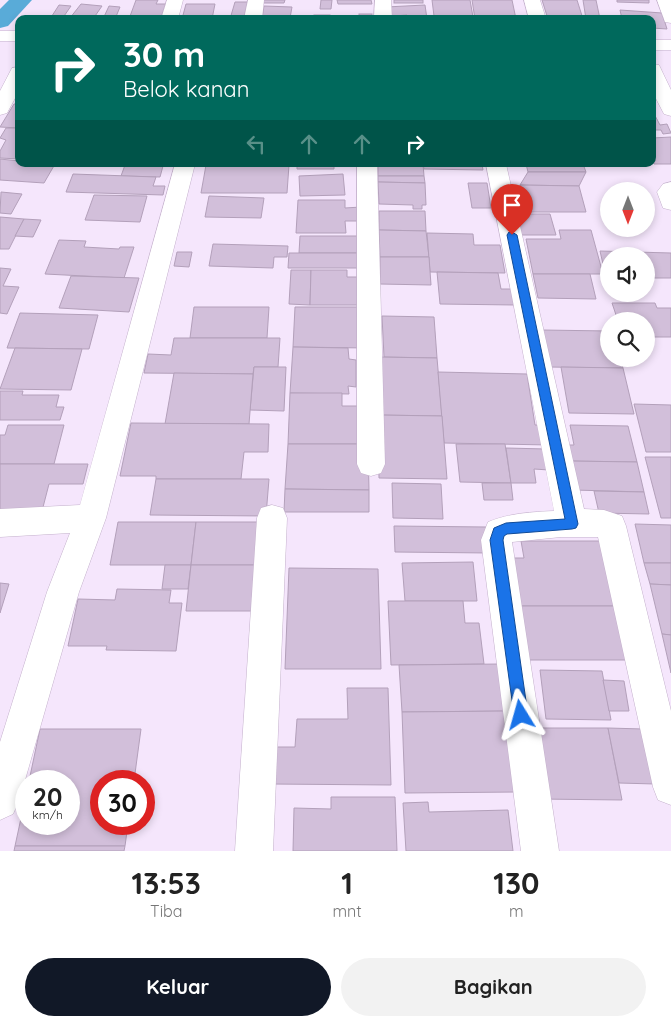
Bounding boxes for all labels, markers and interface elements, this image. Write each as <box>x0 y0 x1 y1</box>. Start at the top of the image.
text: 30 m <box>123 32 205 76</box>
icon: right <box>40 35 105 100</box>
text: Belok kanan <box>123 75 249 103</box>
icon: left <box>242 130 270 158</box>
icon: ahead <box>295 130 323 158</box>
icon: ahead <box>348 130 376 158</box>
icon: right <box>401 130 429 158</box>
north arrow <box>600 182 655 238</box>
map controls <box>600 182 655 367</box>
pin <box>491 184 533 235</box>
icon: arrive <box>498 191 526 219</box>
button: sound <box>600 247 655 302</box>
button: search <box>600 312 655 367</box>
position arrow <box>494 688 546 740</box>
speed limit sign: 30 <box>90 770 155 835</box>
text: 20 <box>33 781 62 812</box>
text: km/h <box>32 807 63 822</box>
text: 13:53 <box>132 864 201 902</box>
text: 1 <box>341 864 353 902</box>
text: 130 <box>493 864 539 902</box>
text: Tiba <box>150 901 182 921</box>
text: mnt <box>332 901 362 921</box>
text: m <box>509 901 524 921</box>
button: Keluar <box>25 958 331 1016</box>
button: Bagikan <box>341 958 646 1016</box>

